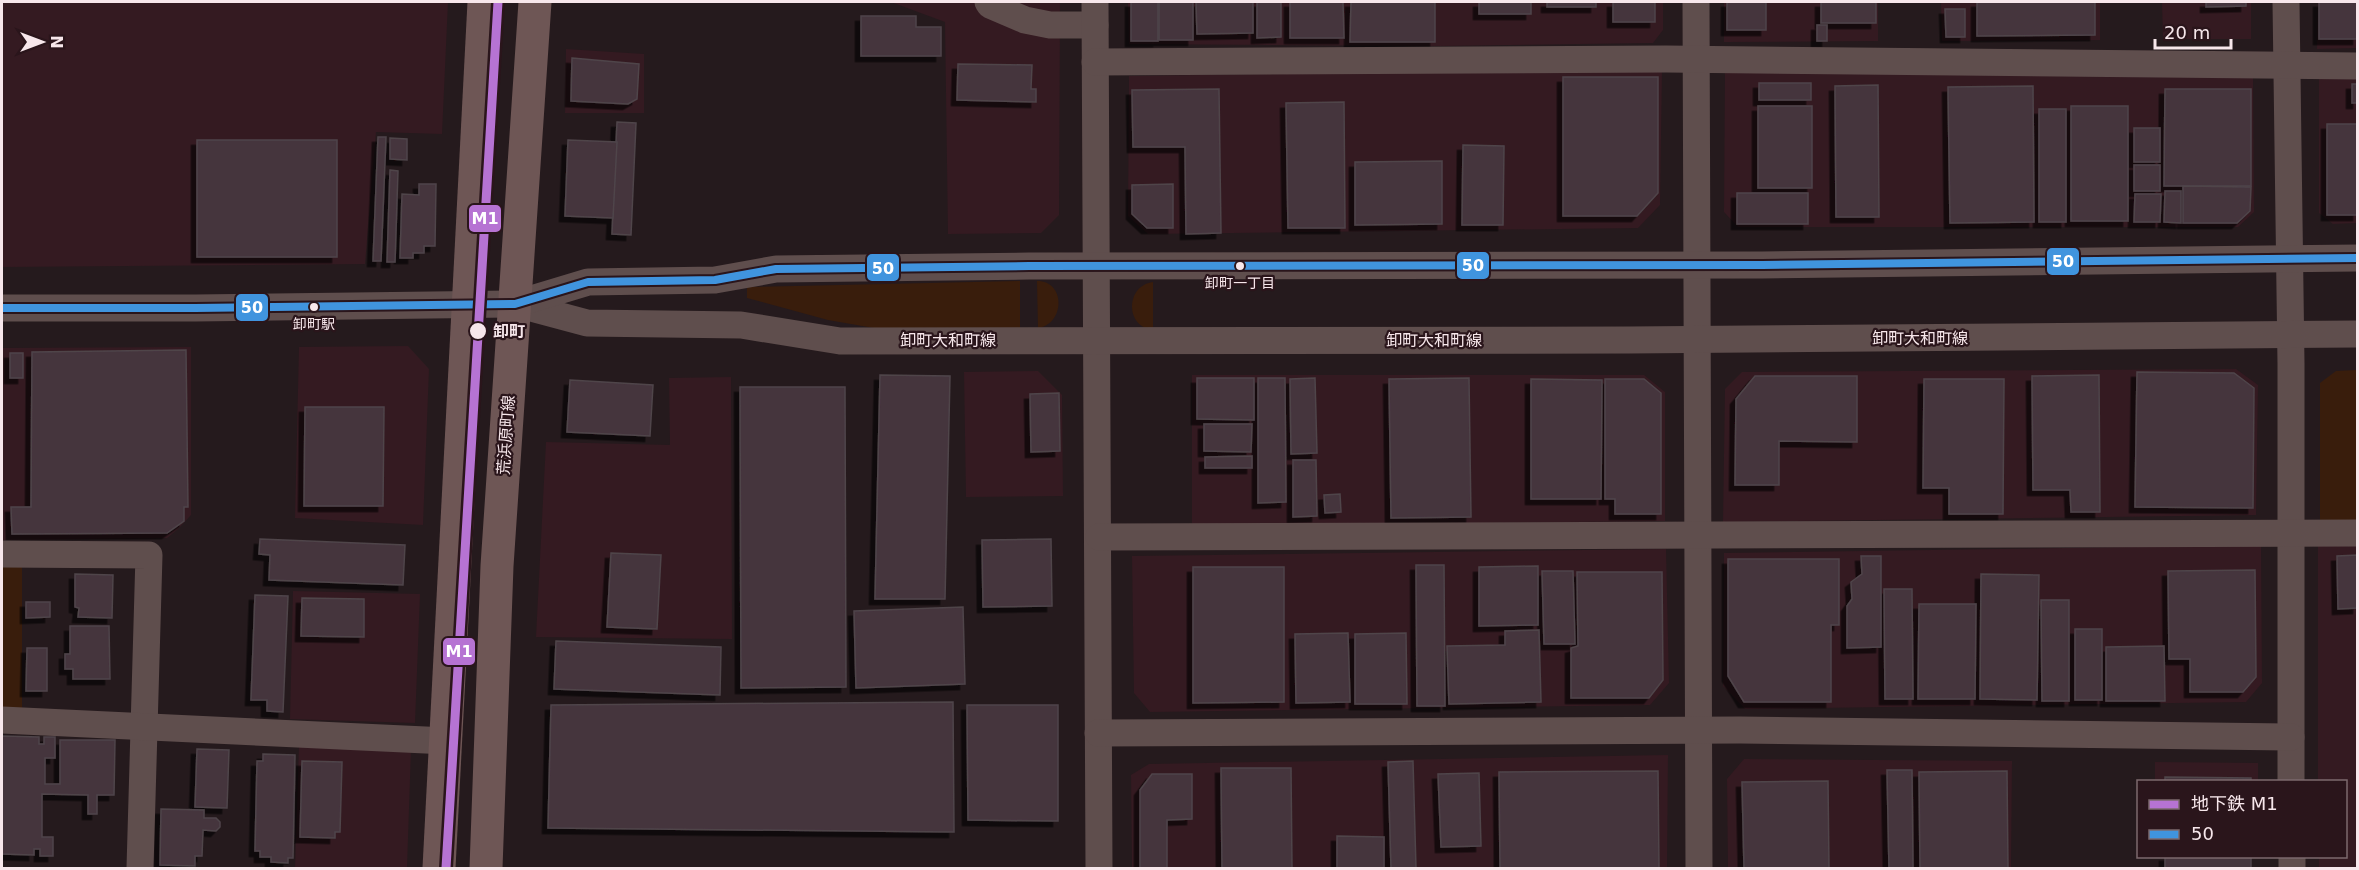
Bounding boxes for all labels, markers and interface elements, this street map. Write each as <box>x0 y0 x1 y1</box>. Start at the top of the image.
north arrow <box>12 12 72 72</box>
scale bar <box>2155 12 2232 50</box>
text: 20 m <box>2164 22 2210 43</box>
text: N <box>47 35 66 49</box>
line badge: M1 <box>468 204 502 233</box>
text: M1 <box>471 209 499 228</box>
line badge: 50 <box>2046 247 2080 276</box>
line badge: 50 <box>1456 251 1490 280</box>
text: 50 <box>2052 252 2074 271</box>
line badge: 50 <box>866 253 900 282</box>
text: 50 <box>1462 256 1484 275</box>
text: 50 <box>872 259 894 278</box>
marker: 卸町一丁目 <box>1234 260 1246 272</box>
place label: 卸町一丁目 <box>1205 275 1275 291</box>
line badge: 50 <box>235 293 269 322</box>
text: 50 <box>241 298 263 317</box>
marker: 卸町駅 <box>308 301 320 313</box>
place label: 卸町駅 <box>293 316 335 332</box>
marker: 卸町 <box>468 321 488 341</box>
place label: 卸町 <box>493 322 525 341</box>
street label: 卸町大和町線 <box>1872 329 1968 348</box>
street label: 卸町大和町線 <box>900 331 996 350</box>
street label: 卸町大和町線 <box>1386 331 1482 350</box>
street label: 荒浜原町線 <box>494 394 518 476</box>
line badge: M1 <box>442 637 476 666</box>
text: M1 <box>445 642 473 661</box>
legend <box>2137 780 2347 858</box>
text: 地下鉄 M1 <box>2191 793 2278 814</box>
text: 50 <box>2191 823 2214 844</box>

